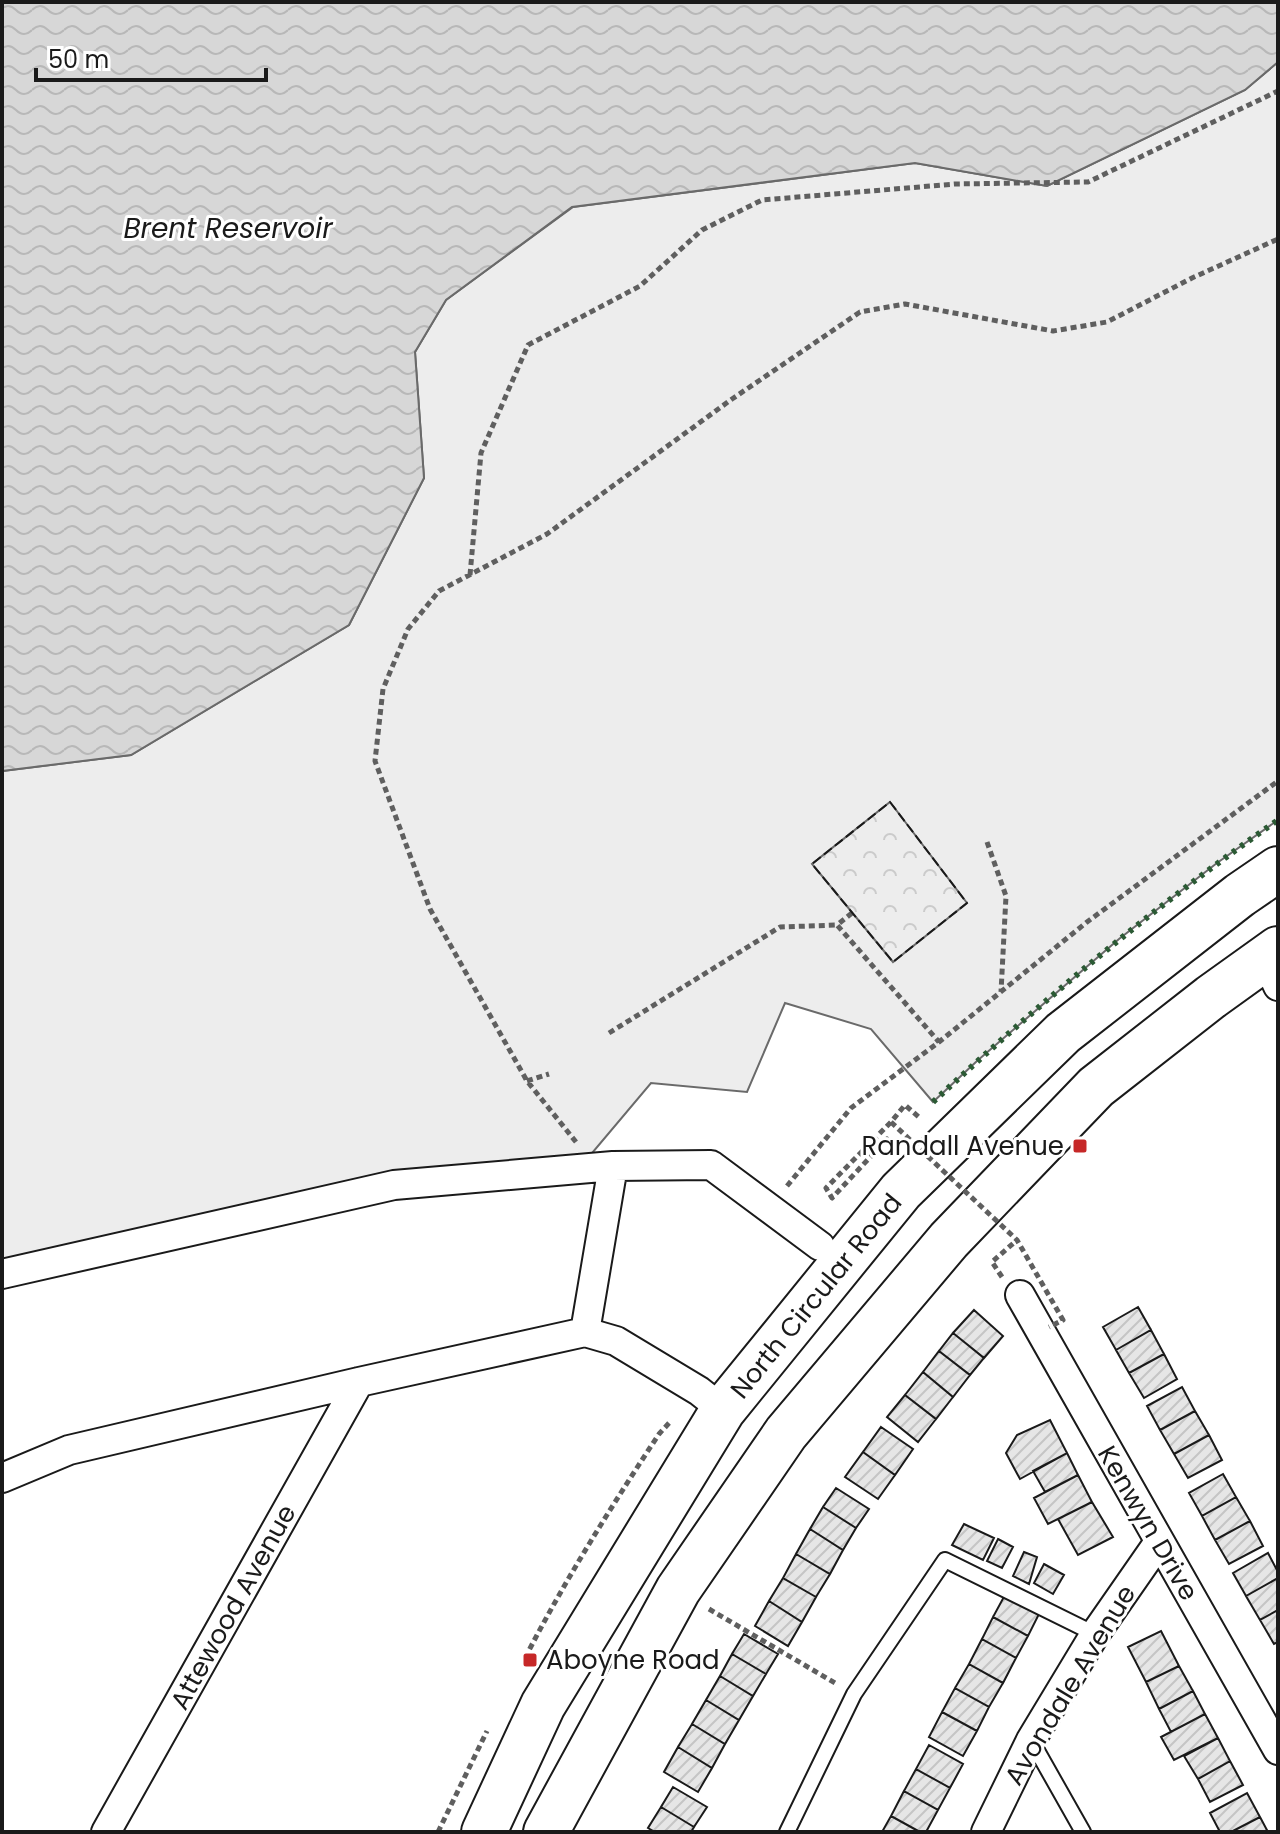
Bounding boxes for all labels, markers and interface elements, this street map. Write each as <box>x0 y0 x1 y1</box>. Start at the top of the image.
scale bar <box>36 32 266 82</box>
text: 50 m <box>48 43 109 76</box>
water label: Brent Reservoir <box>123 209 333 248</box>
place label: Randall Avenue <box>861 1128 1064 1164</box>
marker: Randall Avenue <box>1071 1137 1089 1155</box>
street label: North Circular Road <box>722 1186 910 1406</box>
street label: Kenwyn Drive <box>1089 1439 1207 1607</box>
street label: Attewood Avenue <box>162 1498 304 1716</box>
street label: Avondale Avenue <box>996 1578 1144 1792</box>
place label: Aboyne Road <box>546 1642 720 1678</box>
marker: Aboyne Road <box>521 1651 539 1669</box>

